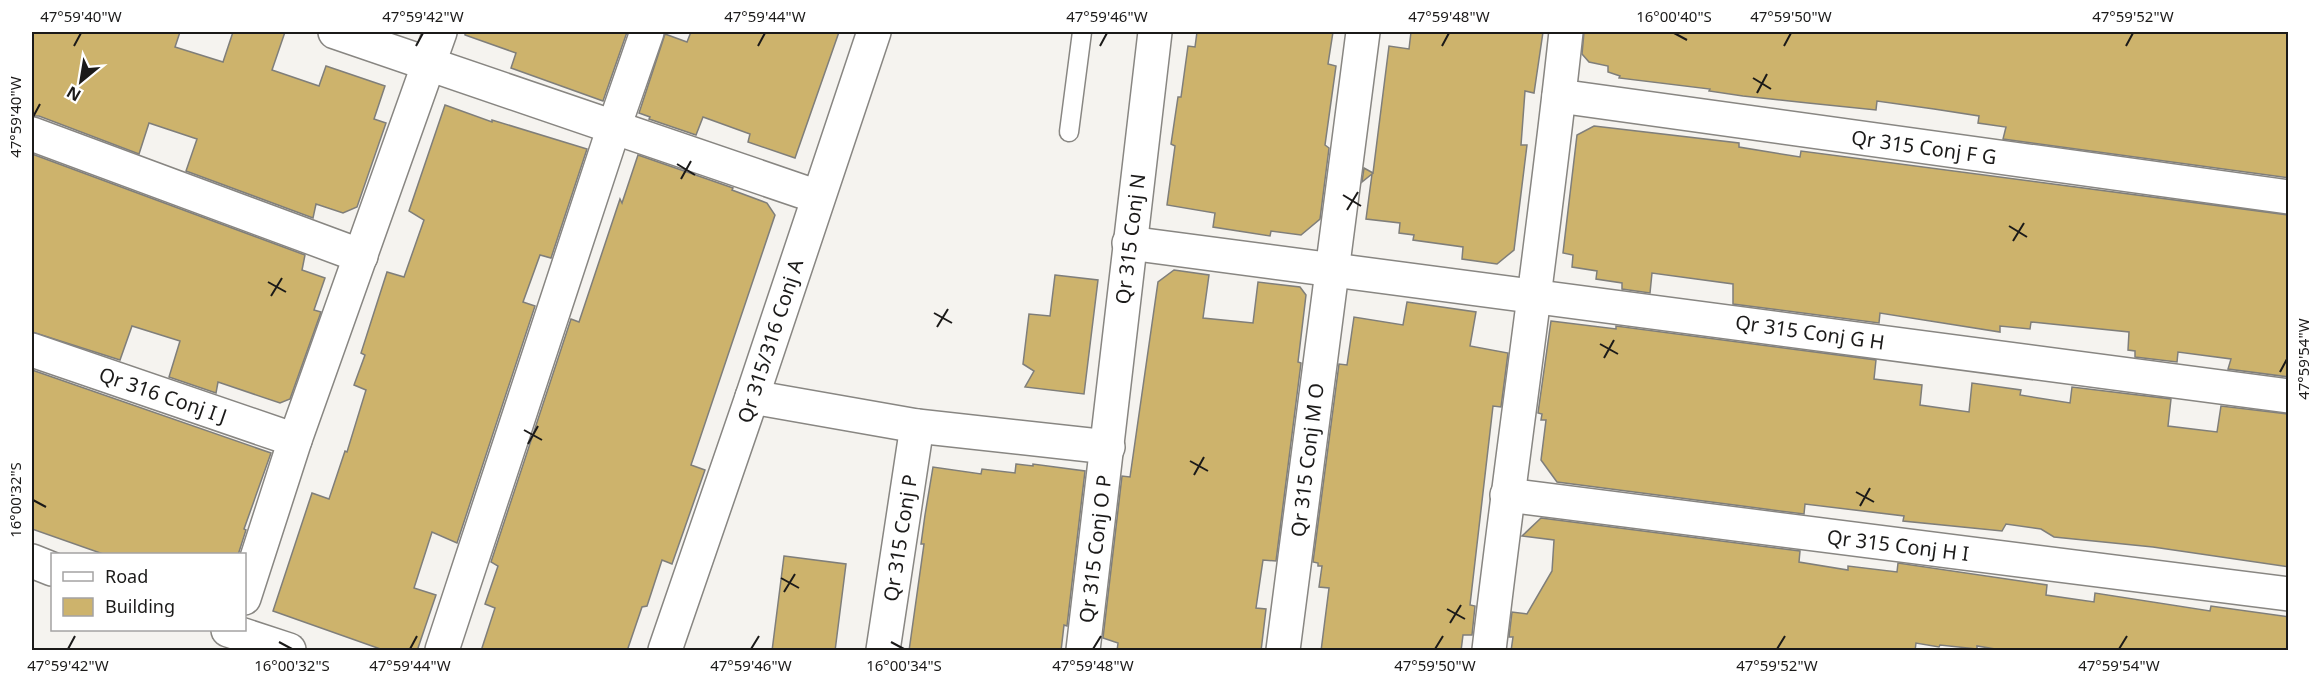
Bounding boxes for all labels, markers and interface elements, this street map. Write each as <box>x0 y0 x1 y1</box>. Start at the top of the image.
text: 47°59'40"W <box>40 6 122 26</box>
text: 47°59'42"W <box>382 6 464 26</box>
text: 47°59'44"W <box>724 6 806 26</box>
text: 47°59'46"W <box>1066 6 1148 26</box>
text: 47°59'48"W <box>1408 6 1490 26</box>
text: 16°00'40"S <box>1636 6 1712 26</box>
text: 47°59'50"W <box>1750 6 1832 26</box>
text: 47°59'52"W <box>2092 6 2174 26</box>
north arrow <box>51 51 111 111</box>
text: 47°59'40"W <box>5 76 25 158</box>
text: N <box>62 81 85 107</box>
street label: Qr 315 Conj F G <box>1850 123 1998 171</box>
street label: Qr 315 Conj N <box>1109 172 1151 306</box>
street label: Qr 315/316 Conj A <box>731 255 809 426</box>
street label: Qr 315 Conj G H <box>1734 308 1886 356</box>
text: 47°59'54"W <box>2293 318 2313 400</box>
street label: Qr 316 Conj I J <box>95 361 231 429</box>
street label: Qr 315 Conj M O <box>1284 381 1330 539</box>
text: 16°00'32"S <box>5 462 25 538</box>
street label: Qr 315 Conj P <box>877 473 923 603</box>
street label: Qr 315 Conj O P <box>1073 473 1117 625</box>
street label: Qr 315 Conj H I <box>1825 523 1971 567</box>
legend <box>51 553 246 631</box>
text: Road <box>105 564 148 588</box>
text: Building <box>105 594 175 618</box>
text: 47°59'42"W <box>27 655 109 675</box>
text: 16°00'32"S <box>254 655 330 675</box>
text: 47°59'44"W <box>369 655 451 675</box>
text: 47°59'46"W <box>710 655 792 675</box>
text: 16°00'34"S <box>866 655 942 675</box>
text: 47°59'48"W <box>1052 655 1134 675</box>
text: 47°59'50"W <box>1394 655 1476 675</box>
text: 47°59'52"W <box>1736 655 1818 675</box>
text: 47°59'54"W <box>2078 655 2160 675</box>

